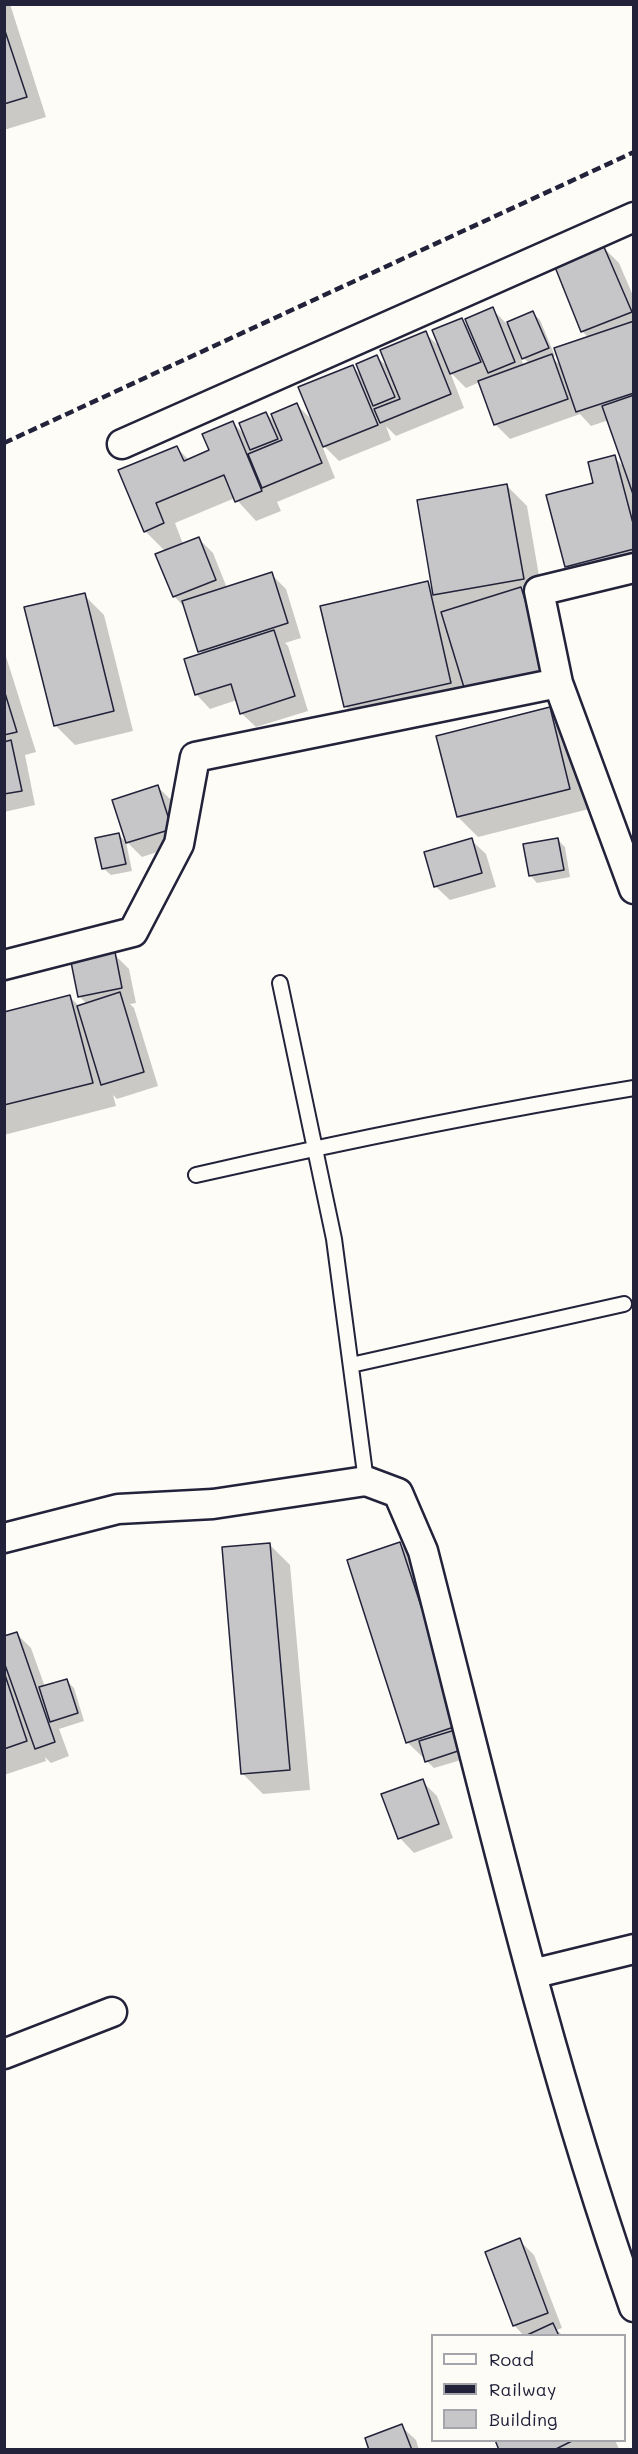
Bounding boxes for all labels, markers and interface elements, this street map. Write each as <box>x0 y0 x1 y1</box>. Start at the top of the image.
legend <box>431 2334 626 2442</box>
text: Road <box>489 2347 534 2371</box>
text: Railway <box>489 2377 556 2401</box>
text: Building <box>489 2407 557 2431</box>

